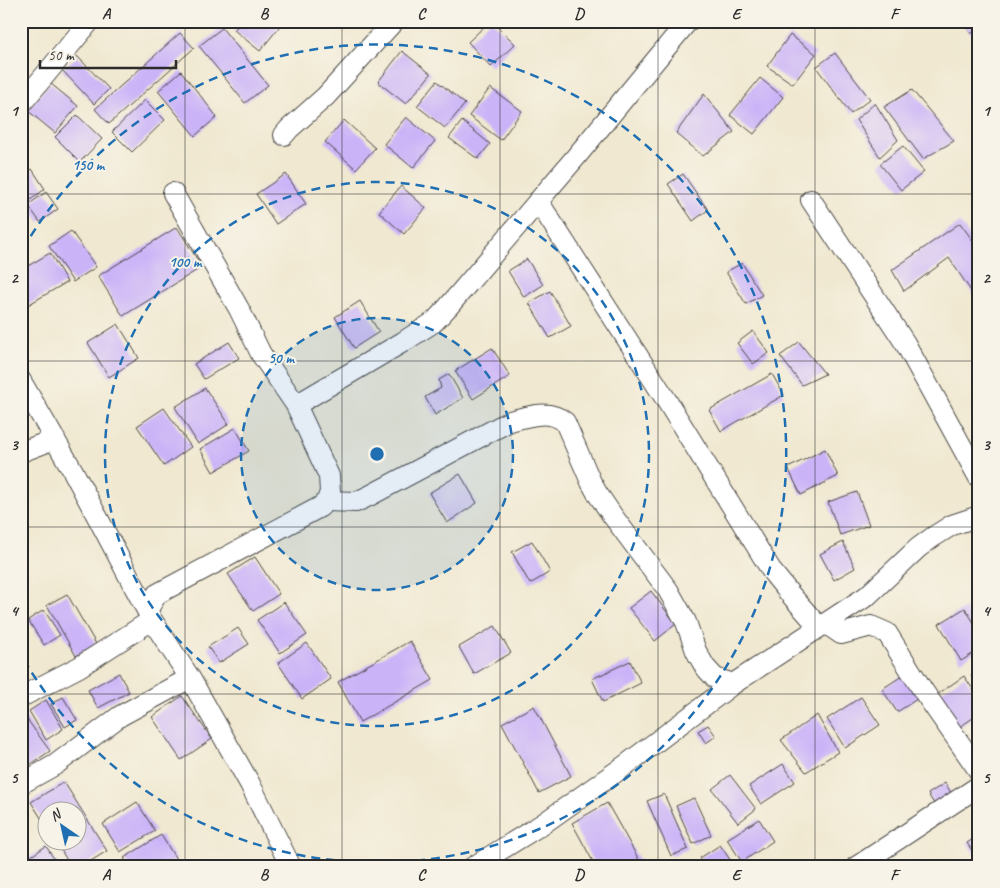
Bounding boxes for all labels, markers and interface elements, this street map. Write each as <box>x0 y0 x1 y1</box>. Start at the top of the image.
text: A <box>102 4 112 24</box>
text: B <box>260 4 270 24</box>
text: C <box>417 4 427 24</box>
text: D <box>574 4 585 24</box>
text: E <box>732 4 743 24</box>
text: F <box>890 4 901 24</box>
scale bar <box>40 38 176 70</box>
text: 50 m <box>48 46 75 65</box>
text: 1 <box>10 101 19 121</box>
text: 1 <box>982 101 991 121</box>
text: 150 m <box>72 156 106 175</box>
text: 100 m <box>169 253 203 272</box>
text: 2 <box>10 268 19 288</box>
text: 2 <box>982 268 991 288</box>
text: 50 m <box>268 349 295 368</box>
text: 3 <box>10 435 19 455</box>
text: 3 <box>982 435 991 455</box>
centre of rings <box>368 445 386 463</box>
text: 4 <box>10 601 19 621</box>
text: 4 <box>982 601 991 621</box>
text: 5 <box>11 768 20 788</box>
text: 5 <box>983 768 992 788</box>
north arrow <box>38 800 88 850</box>
text: N <box>47 805 65 825</box>
text: A <box>102 865 112 885</box>
text: B <box>260 865 270 885</box>
text: C <box>417 865 427 885</box>
text: D <box>574 865 585 885</box>
text: E <box>732 865 743 885</box>
text: F <box>890 865 901 885</box>

